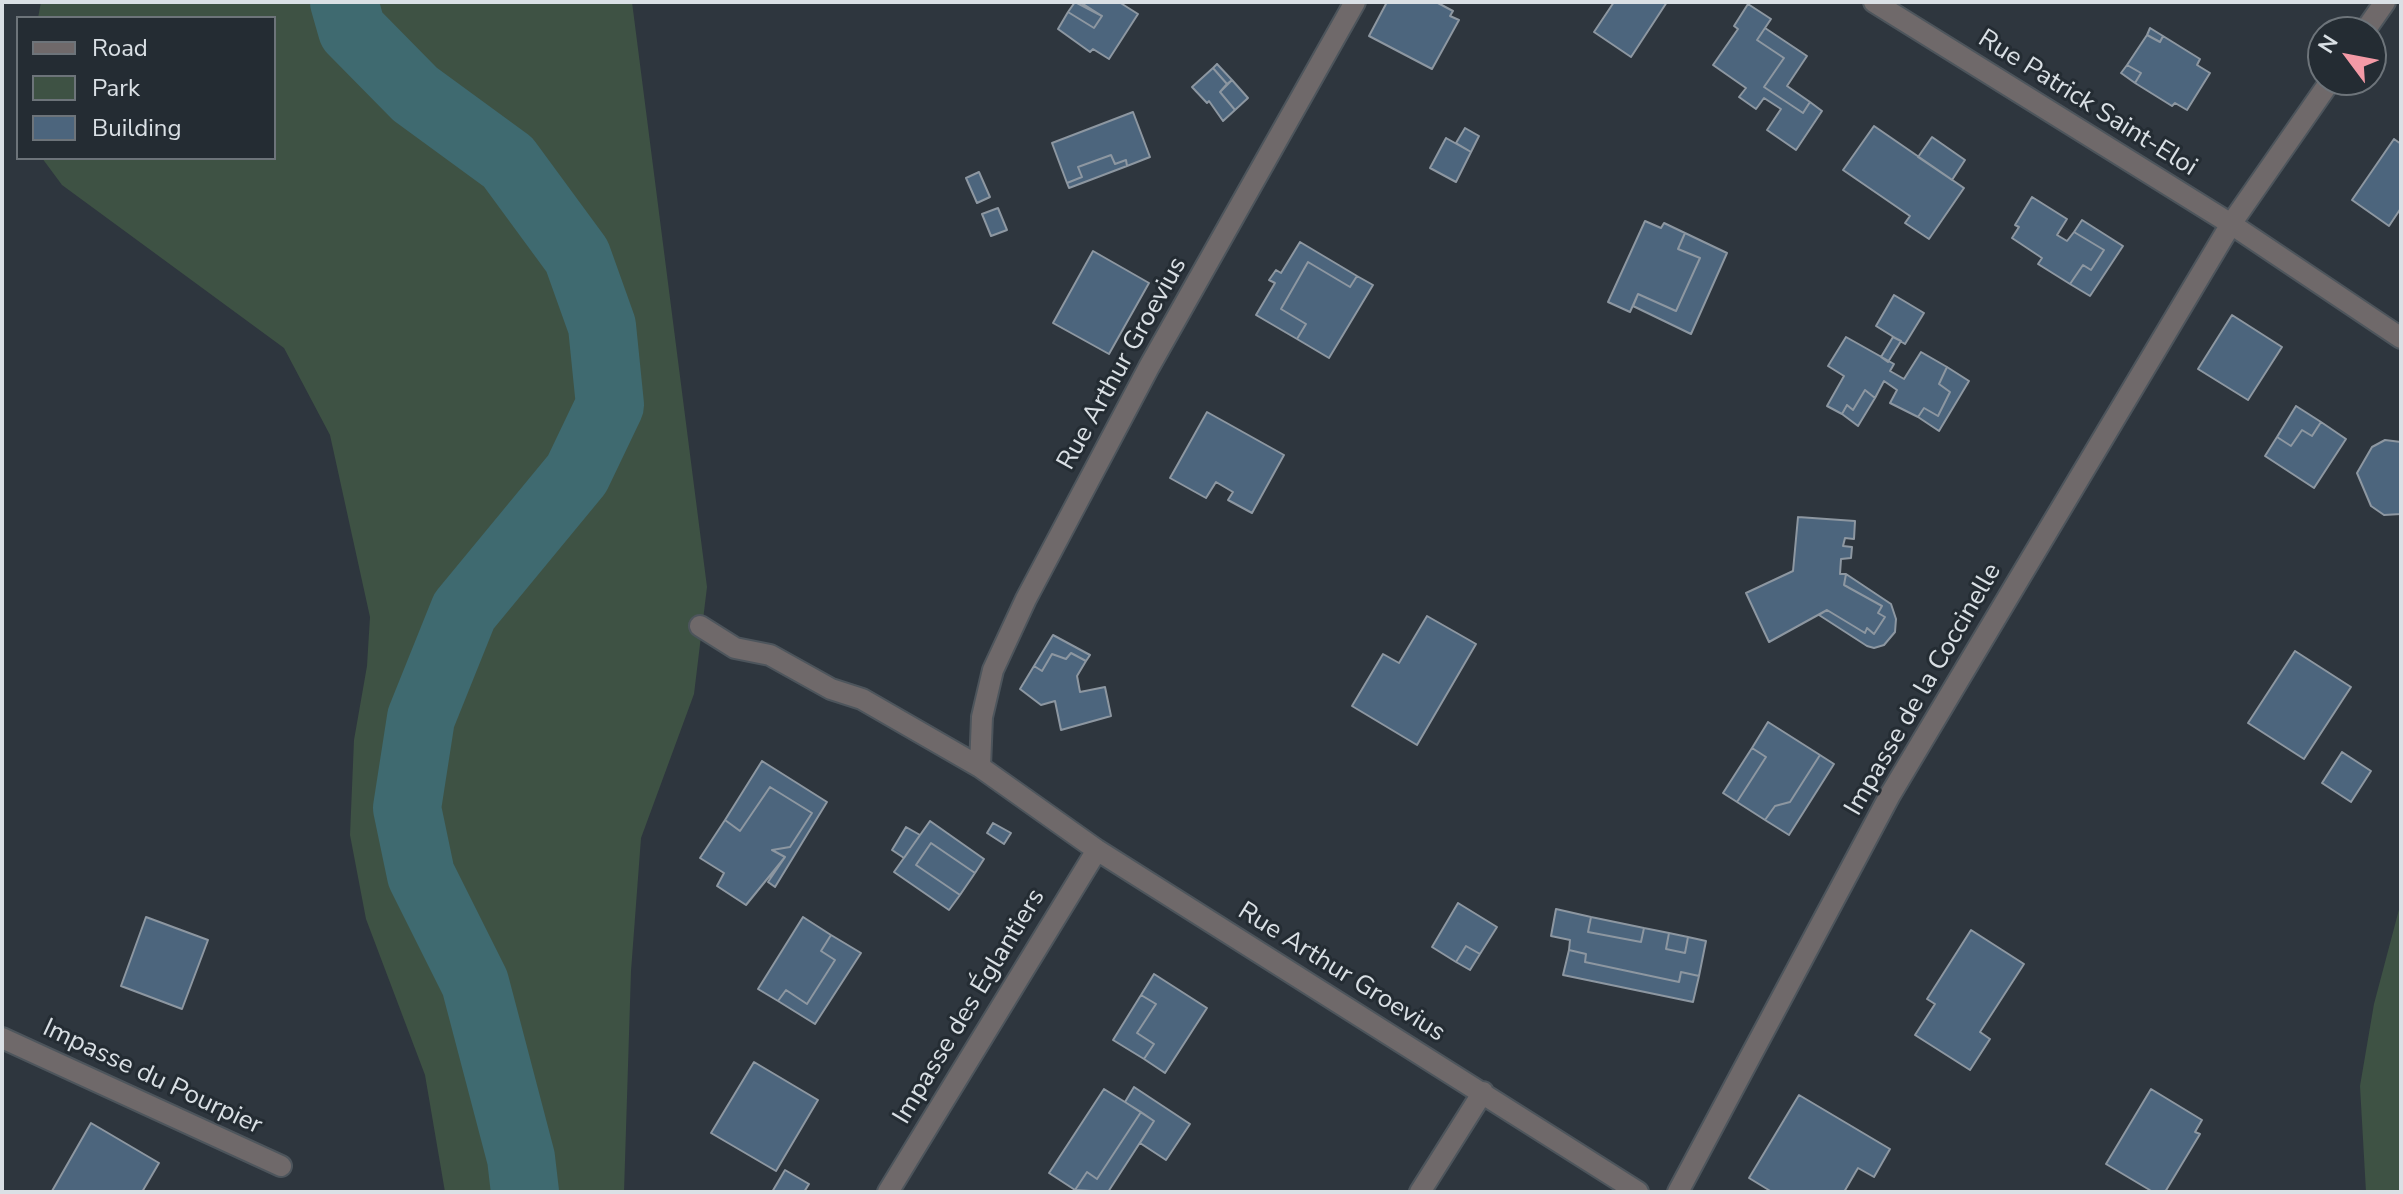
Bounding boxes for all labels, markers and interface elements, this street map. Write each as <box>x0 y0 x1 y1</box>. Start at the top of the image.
legend <box>16 16 276 160</box>
north arrow <box>2307 16 2387 96</box>
street label: Rue Patrick Saint-Eloi <box>1972 24 2202 184</box>
text: N <box>2311 29 2345 59</box>
text: Road <box>92 32 148 64</box>
text: Park <box>92 72 140 104</box>
text: Building <box>92 112 182 144</box>
street label: Rue Arthur Groevius <box>1052 252 1194 476</box>
street label: Impasse de la Coccinelle <box>1839 558 2009 822</box>
street label: Impasse des Églantiers <box>887 884 1053 1130</box>
street label: Rue Arthur Groevius <box>1232 897 1450 1049</box>
street label: Impasse du Pourpier <box>37 1013 267 1143</box>

